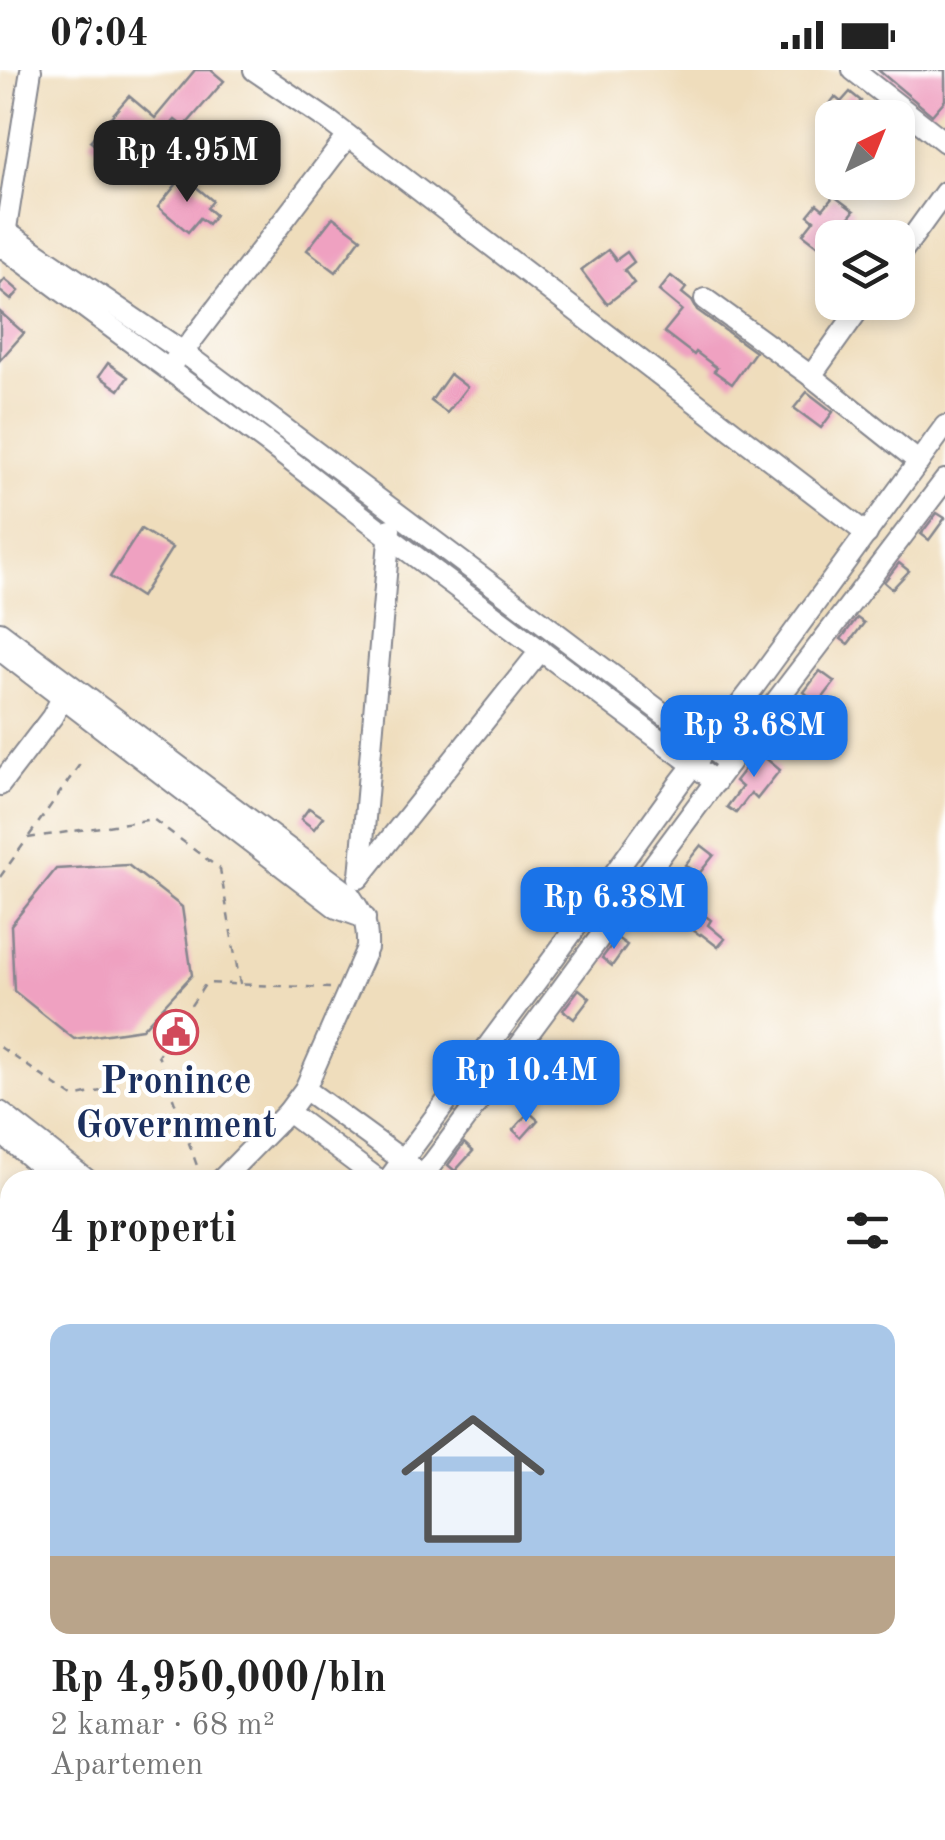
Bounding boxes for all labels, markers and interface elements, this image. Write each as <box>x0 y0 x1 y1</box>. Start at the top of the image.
text: 07:04 <box>50 16 149 54</box>
north arrow <box>815 100 915 200</box>
map controls <box>815 100 915 320</box>
pin: Rp 4.95M <box>84 120 290 205</box>
text: Rp 4.95M <box>116 136 258 168</box>
button: layers <box>815 220 915 320</box>
pin: Rp 3.68M <box>651 695 857 780</box>
text: Rp 3.68M <box>683 711 825 743</box>
pin: Rp 6.38M <box>511 867 717 952</box>
text: Rp 6.38M <box>543 883 685 915</box>
public building icon: Pronince Government <box>153 1009 199 1055</box>
pin: Rp 10.4M <box>423 1040 629 1125</box>
text: Rp 10.4M <box>455 1056 597 1088</box>
place label: Pronince Government <box>76 1064 276 1146</box>
icon: filters <box>840 1203 895 1258</box>
text: 4 properti <box>50 1209 237 1251</box>
icon: home <box>383 1389 563 1569</box>
text: Rp 4,950,000/bln <box>50 1659 387 1701</box>
text: 2 kamar · 68 m² <box>50 1710 275 1742</box>
text: Apartemen <box>50 1750 203 1782</box>

